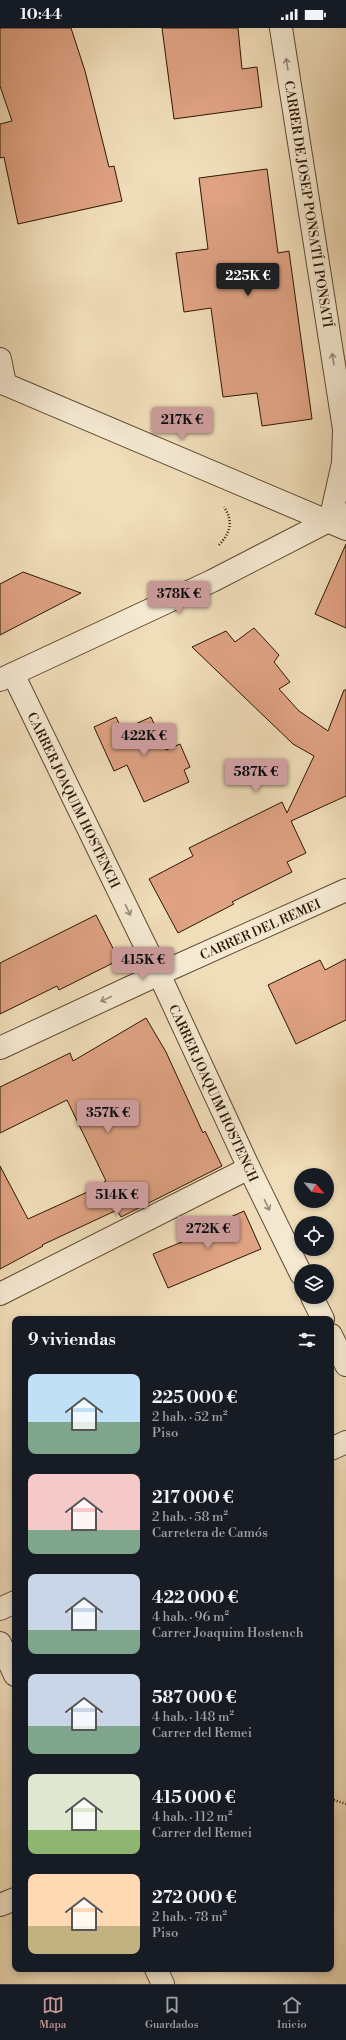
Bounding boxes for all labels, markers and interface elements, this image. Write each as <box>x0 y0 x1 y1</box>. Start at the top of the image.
text: 10:44 <box>20 5 62 24</box>
one-way arrow <box>283 58 291 71</box>
street label: CARRER DE JOSEP PONSATÍ I PONSATÍ <box>281 79 336 329</box>
pin: 225K € <box>215 263 281 297</box>
text: 225K € <box>225 268 271 284</box>
one-way arrow <box>329 353 337 366</box>
pin: 217K € <box>149 407 215 441</box>
text: 217K € <box>161 412 203 428</box>
pin: 378K € <box>146 581 212 615</box>
text: 378K € <box>157 586 201 602</box>
street label: CARRER JOAQUIM HOSTENCH <box>23 710 123 892</box>
pin: 422K € <box>111 723 177 757</box>
text: 422K € <box>121 728 167 744</box>
pin: 587K € <box>223 759 289 793</box>
text: 587K € <box>234 764 278 780</box>
street label: CARRER DEL REMEI <box>198 896 323 964</box>
one-way arrow <box>125 904 132 916</box>
pin: 415K € <box>110 947 176 981</box>
text: 415K € <box>121 952 165 968</box>
one-way arrow <box>101 996 113 1003</box>
street label: CARRER JOAQUIM HOSTENCH <box>165 1002 262 1185</box>
pin: 357K € <box>75 1100 141 1134</box>
text: 357K € <box>86 1105 130 1121</box>
north arrow <box>294 1168 334 1208</box>
map controls <box>294 1168 334 1304</box>
pin: 514K € <box>84 1182 150 1216</box>
text: 514K € <box>95 1187 139 1203</box>
one-way arrow <box>264 1199 271 1211</box>
pin: 272K € <box>175 1216 241 1250</box>
button: locate <box>294 1216 334 1256</box>
text: 272K € <box>186 1221 230 1237</box>
button: layers <box>294 1264 334 1304</box>
text: 9 viviendas <box>28 1329 116 1351</box>
icon: filters <box>296 1329 318 1351</box>
text: 225 000 € <box>152 1387 237 1409</box>
icon: home <box>60 1390 108 1438</box>
text: 2 hab. · 52 m² <box>152 1409 227 1425</box>
text: Piso <box>152 1425 178 1441</box>
text: 217 000 € <box>152 1487 234 1509</box>
icon: home <box>60 1490 108 1538</box>
text: 2 hab. · 58 m² <box>152 1509 228 1525</box>
text: Carretera de Camós <box>152 1525 268 1541</box>
text: 422 000 € <box>152 1587 238 1609</box>
icon: home <box>60 1590 108 1638</box>
text: 4 hab. · 96 m² <box>152 1609 229 1625</box>
text: Carrer Joaquim Hostench <box>152 1625 304 1641</box>
text: 587 000 € <box>152 1687 237 1709</box>
icon: home <box>60 1690 108 1738</box>
text: 4 hab. · 148 m² <box>152 1709 234 1725</box>
text: Carrer del Remei <box>152 1725 252 1741</box>
text: 415 000 € <box>152 1787 235 1809</box>
icon: home <box>60 1790 108 1838</box>
text: 4 hab. · 112 m² <box>152 1809 233 1825</box>
text: Carrer del Remei <box>152 1825 252 1841</box>
text: 272 000 € <box>152 1887 236 1909</box>
icon: home <box>60 1890 108 1938</box>
text: 2 hab. · 78 m² <box>152 1909 227 1925</box>
text: Piso <box>152 1925 178 1941</box>
tab: Mapa <box>39 1994 66 2032</box>
tab: Guardados <box>145 1994 199 2032</box>
tab: Inicio <box>277 1994 307 2032</box>

